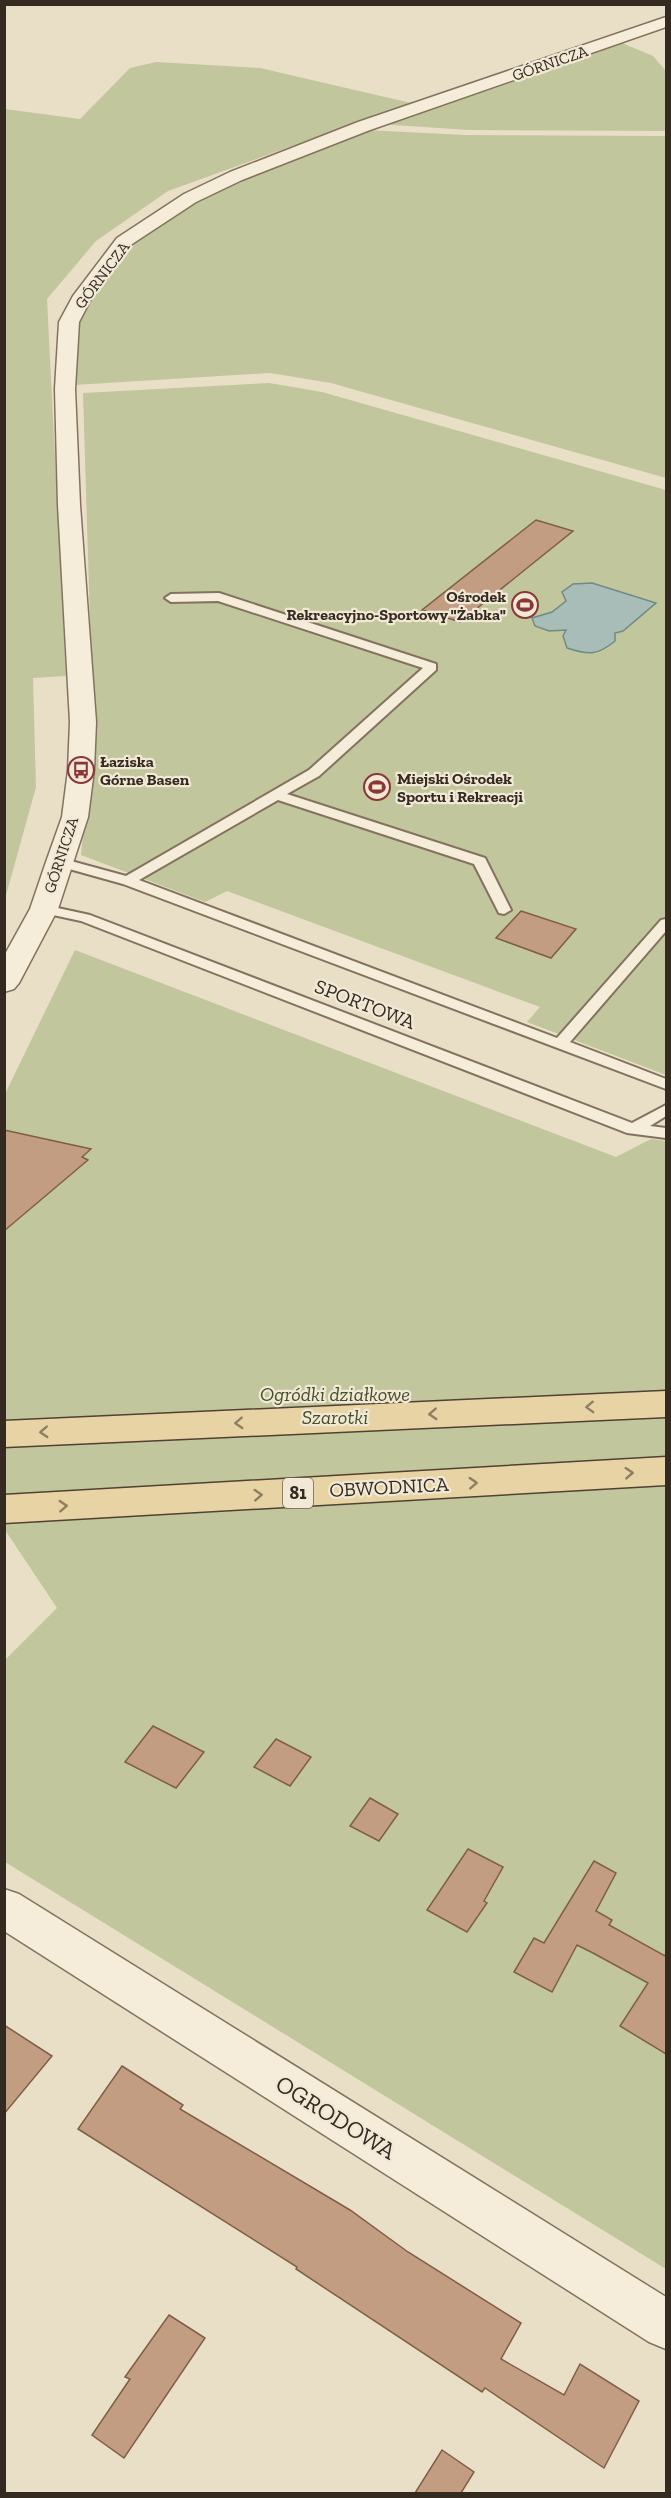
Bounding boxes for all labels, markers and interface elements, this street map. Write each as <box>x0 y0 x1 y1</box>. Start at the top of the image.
street label: GÓRNICZA <box>510 41 591 85</box>
street label: GÓRNICZA <box>71 237 134 312</box>
place label: Ośrodek Rekreacyjno-Sportowy "Żabka" <box>286 587 506 624</box>
sports icon: Ośrodek Rekreacyjno-Sportowy "Żabka" <box>510 590 540 620</box>
place label: Łaziska Górne Basen <box>100 752 190 789</box>
bus stop icon: Łaziska Górne Basen <box>66 755 96 785</box>
place label: Miejski Ośrodek Sportu i Rekreacji <box>397 769 523 806</box>
sports icon: Miejski Ośrodek Sportu i Rekreacji <box>362 772 392 802</box>
street label: GÓRNICZA <box>40 814 82 896</box>
street label: SPORTOWA <box>311 974 420 1034</box>
park label: Ogródki działkowe Szarotki <box>260 1382 410 1429</box>
one-way arrow <box>586 1401 595 1413</box>
one-way arrow <box>429 1407 438 1420</box>
one-way arrow <box>234 1416 243 1429</box>
one-way arrow <box>39 1425 48 1438</box>
one-way arrow <box>624 1467 633 1480</box>
street label: OBWODNICA <box>329 1472 450 1502</box>
one-way arrow <box>469 1476 478 1489</box>
road number: 81 <box>283 1478 313 1508</box>
one-way arrow <box>253 1489 262 1502</box>
one-way arrow <box>58 1500 67 1513</box>
street label: OGRODOWA <box>270 2069 402 2166</box>

